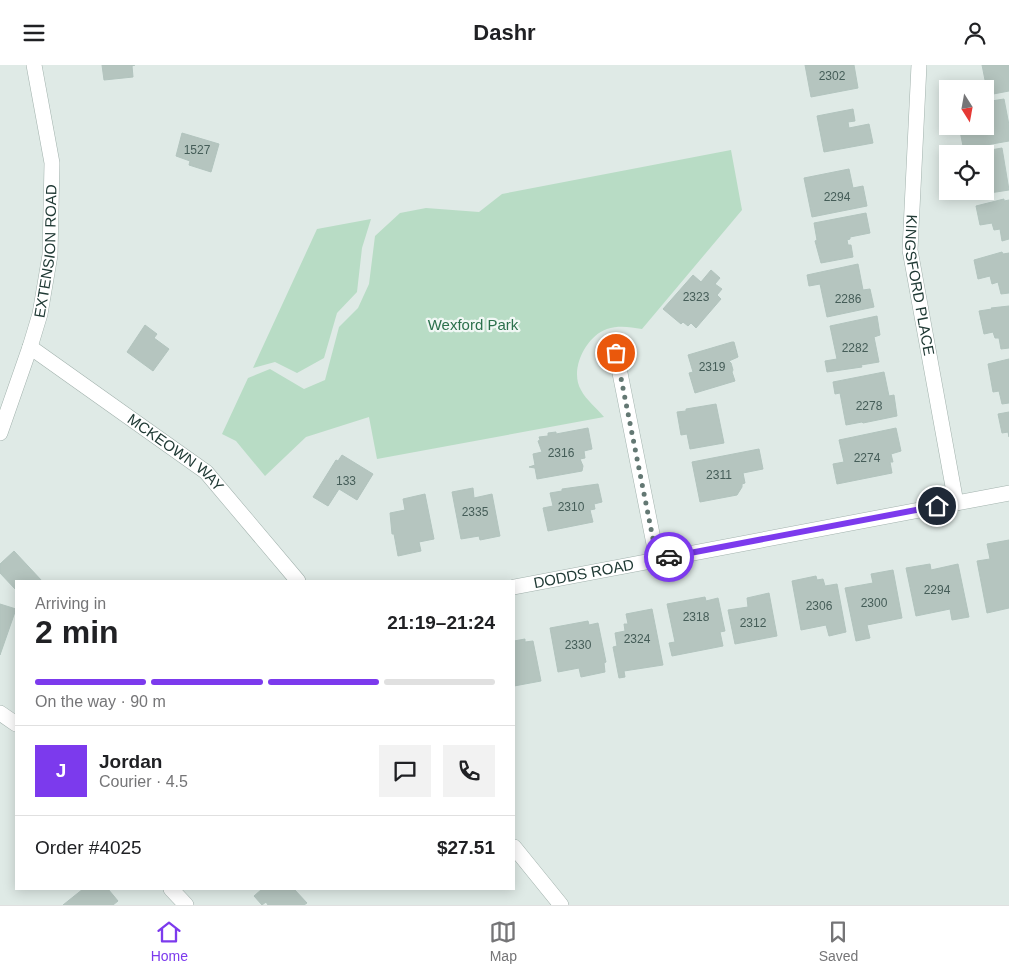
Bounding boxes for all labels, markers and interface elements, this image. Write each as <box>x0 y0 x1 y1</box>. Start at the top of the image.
icon: menu <box>20 19 48 47</box>
icon: person <box>961 19 989 47</box>
text: Dashr <box>473 20 536 45</box>
house number: 2302 <box>819 69 846 83</box>
north arrow <box>939 80 994 135</box>
map controls <box>939 80 994 200</box>
house number: 1527 <box>184 143 211 157</box>
button: locate <box>939 145 994 200</box>
street label: EXTENSION ROAD <box>31 184 60 319</box>
house number: 2294 <box>824 190 851 204</box>
street label: KINGSFORD PLACE <box>902 214 938 357</box>
house number: 2323 <box>683 290 710 304</box>
house number: 2286 <box>835 292 862 306</box>
park label: Wexford Park <box>428 316 519 333</box>
pin <box>595 332 637 374</box>
icon: bag <box>602 339 630 367</box>
house number: 2282 <box>842 341 869 355</box>
house number: 2319 <box>699 360 726 374</box>
house number: 2278 <box>856 399 883 413</box>
street label: MCKEOWN WAY <box>125 410 227 494</box>
house number: 2316 <box>548 446 575 460</box>
house number: 2274 <box>854 451 881 465</box>
house number: 2311 <box>706 468 732 482</box>
house number: 133 <box>336 474 356 488</box>
pin <box>916 485 958 527</box>
icon: home <box>923 492 951 520</box>
house number: 2310 <box>558 500 585 514</box>
house number: 2335 <box>462 505 489 519</box>
courier <box>644 532 694 582</box>
icon: car <box>655 543 683 571</box>
street label: DODDS ROAD <box>532 555 635 591</box>
house number: 2294 <box>924 583 951 597</box>
text: Arriving in <box>35 595 106 612</box>
house number: 2300 <box>861 596 888 610</box>
house number: 2306 <box>806 599 833 613</box>
house number: 2318 <box>683 610 710 624</box>
text: 21:19–21:24 <box>387 612 495 633</box>
text: 2 min <box>35 614 119 650</box>
house number: 2312 <box>740 616 767 630</box>
house number: 2324 <box>624 632 651 646</box>
house number: 2330 <box>565 638 592 652</box>
text: On the way · 90 m <box>35 693 166 710</box>
button: chat <box>379 745 431 797</box>
button: phone <box>443 745 495 797</box>
text: Jordan <box>99 751 162 772</box>
text: J <box>56 760 66 781</box>
text: Courier · 4.5 <box>99 773 188 790</box>
text: Order #4025 <box>35 837 142 858</box>
text: $27.51 <box>437 837 495 858</box>
tab: Home <box>151 918 188 964</box>
tab: Map <box>489 918 517 964</box>
tab: Saved <box>819 918 858 964</box>

